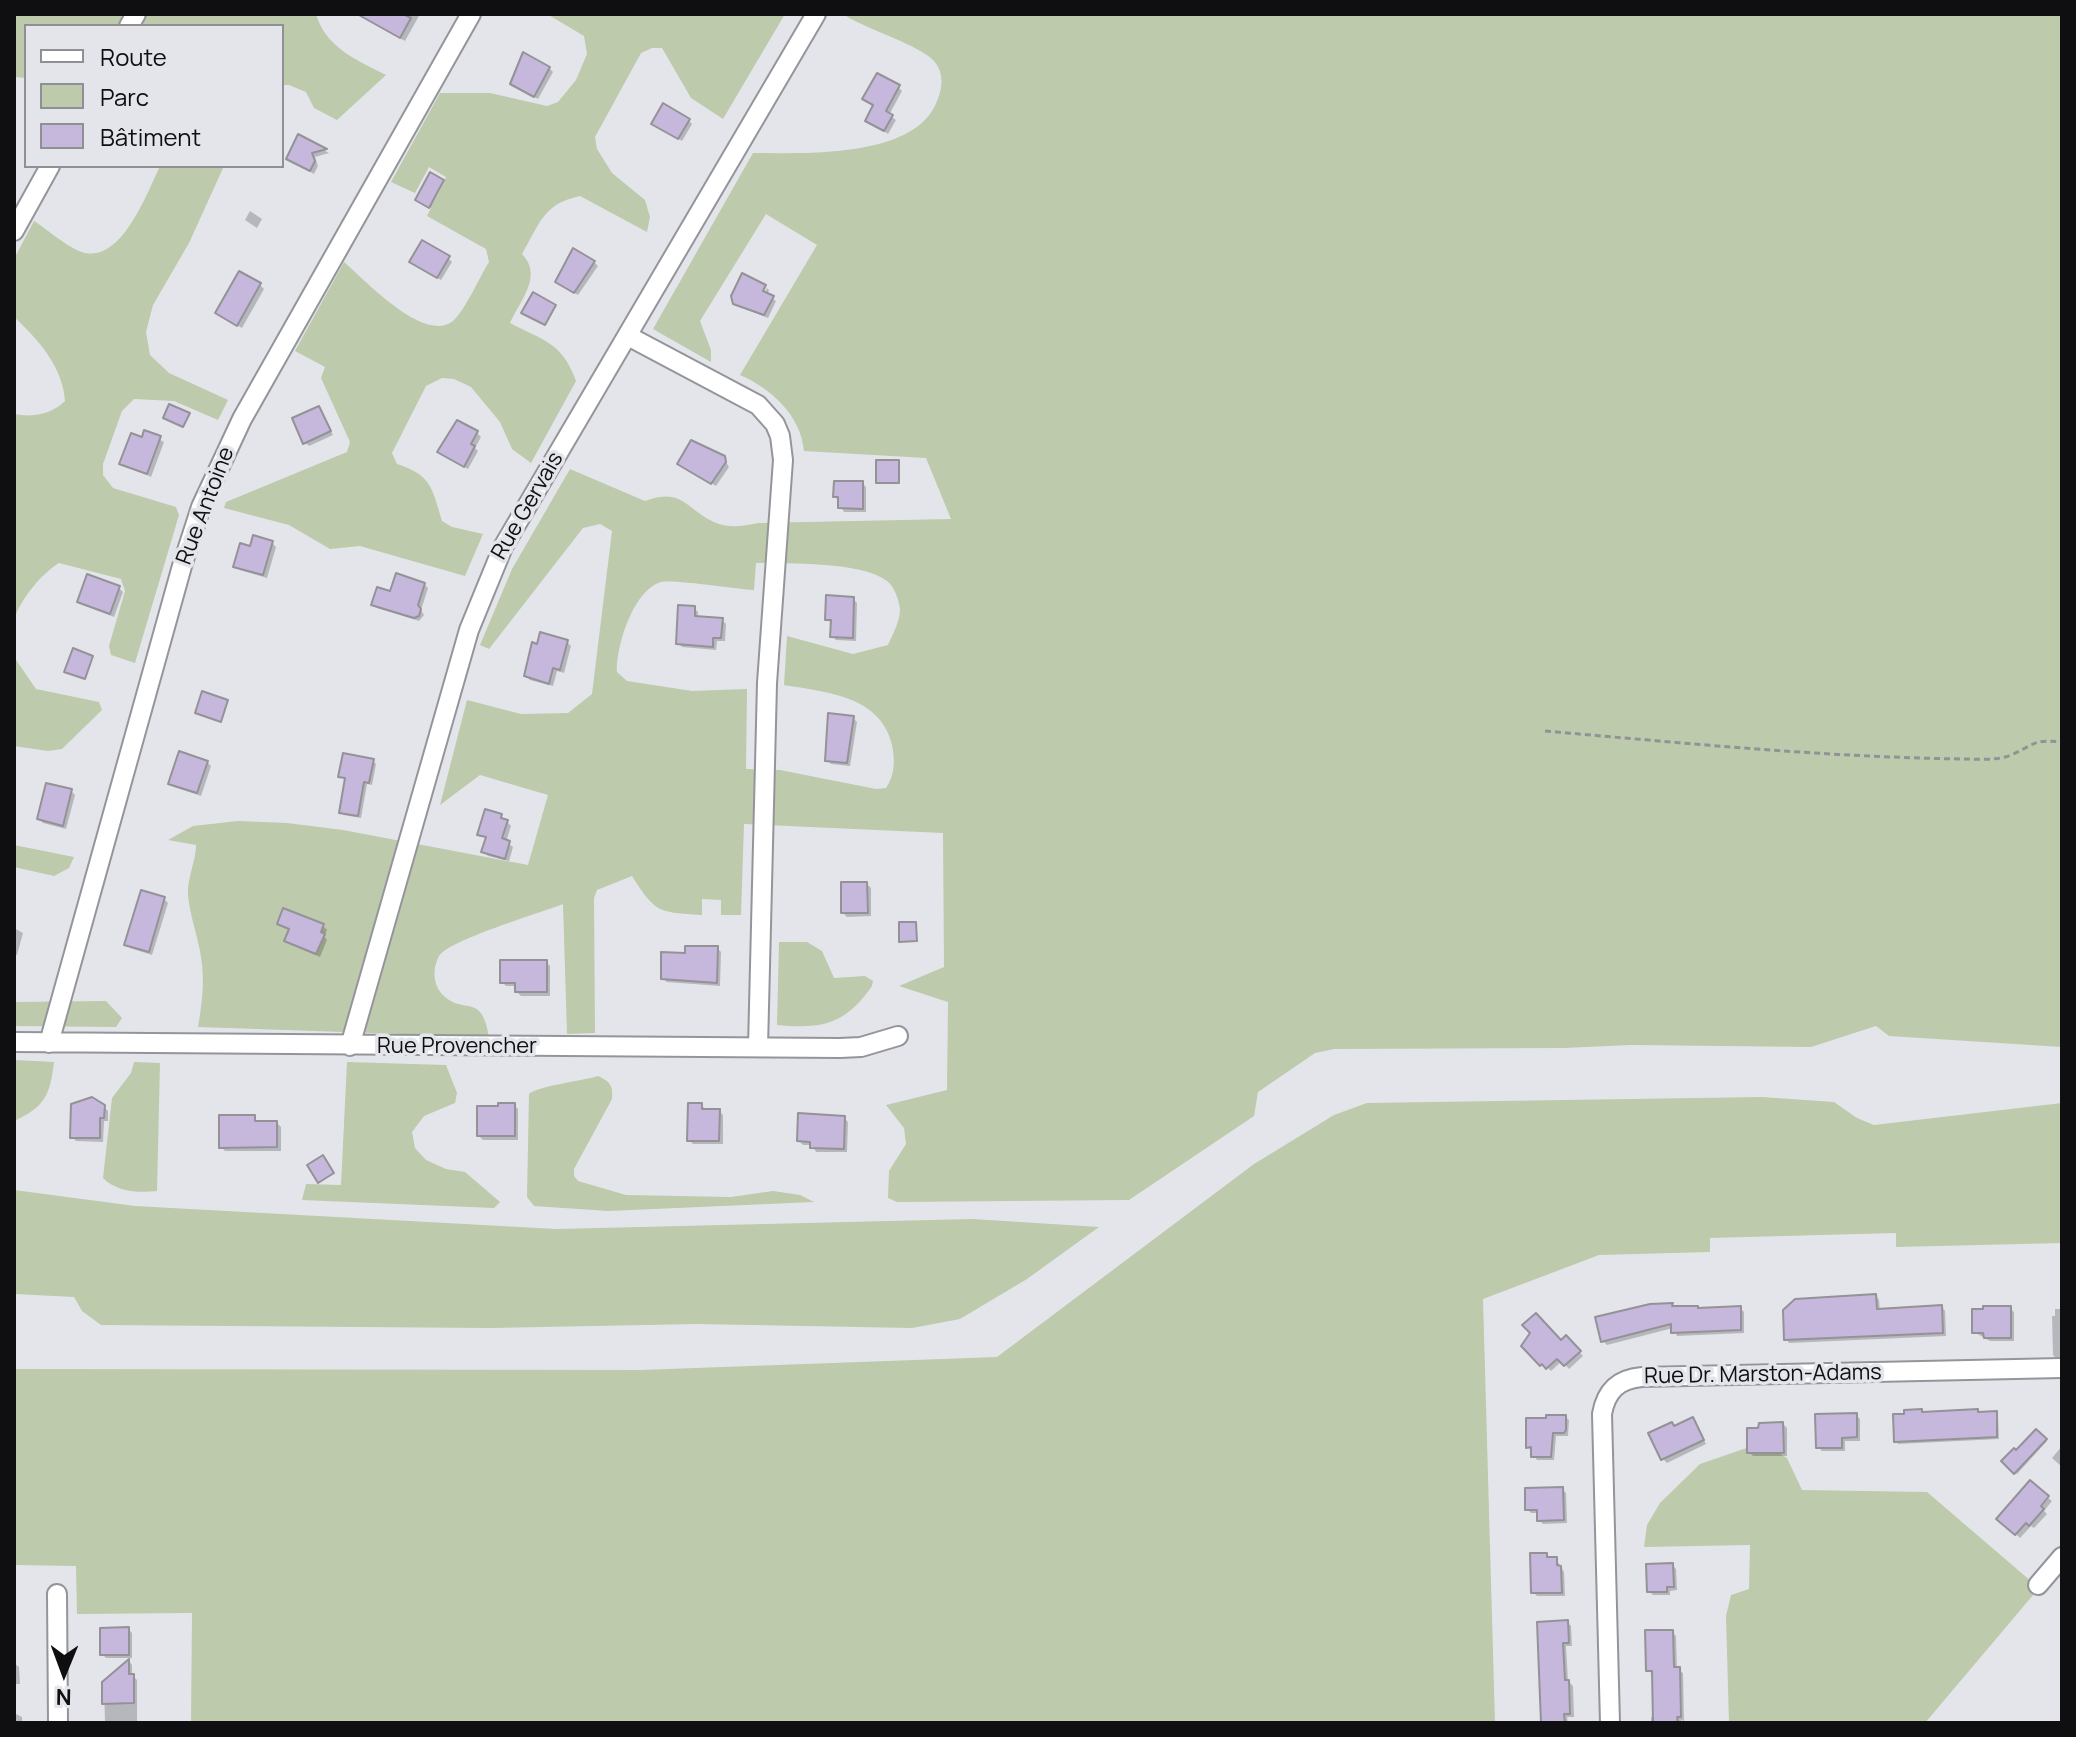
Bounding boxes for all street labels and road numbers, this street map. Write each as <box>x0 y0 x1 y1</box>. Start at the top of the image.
street label: Rue Antoine <box>172 444 240 568</box>
street label: Rue Gervais <box>487 447 569 565</box>
street label: Rue Provencher <box>377 1034 537 1060</box>
street label: Rue Dr. Marston-Adams <box>1644 1360 1882 1390</box>

